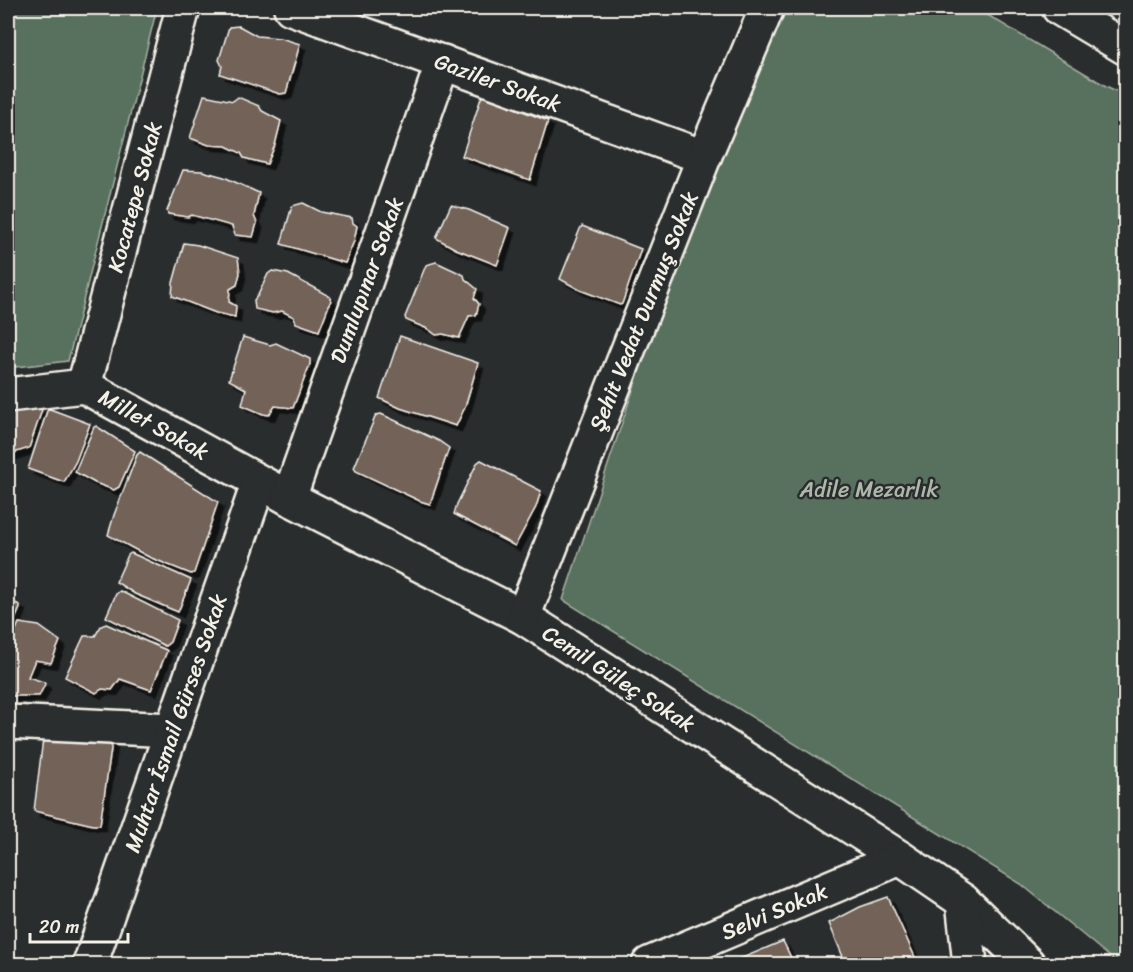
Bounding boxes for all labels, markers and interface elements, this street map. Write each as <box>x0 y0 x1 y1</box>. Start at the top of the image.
street label: Gaziler Sokak <box>429 42 567 124</box>
street label: Kocatepe Sokak <box>96 117 173 277</box>
street label: Şehit Vedat Durmuş Sokak <box>577 185 710 437</box>
street label: Dumlupınar Sokak <box>318 191 415 369</box>
street label: Millet Sokak <box>91 378 217 471</box>
park label: Adile Mezarlık <box>799 470 939 509</box>
street label: Muhtar İsmail Gürses Sokak <box>113 588 238 858</box>
street label: Cemil Güleç Sokak <box>534 614 704 743</box>
street label: Selvi Sokak <box>715 871 834 951</box>
scale bar <box>30 906 128 944</box>
text: 20 m <box>39 911 79 943</box>

